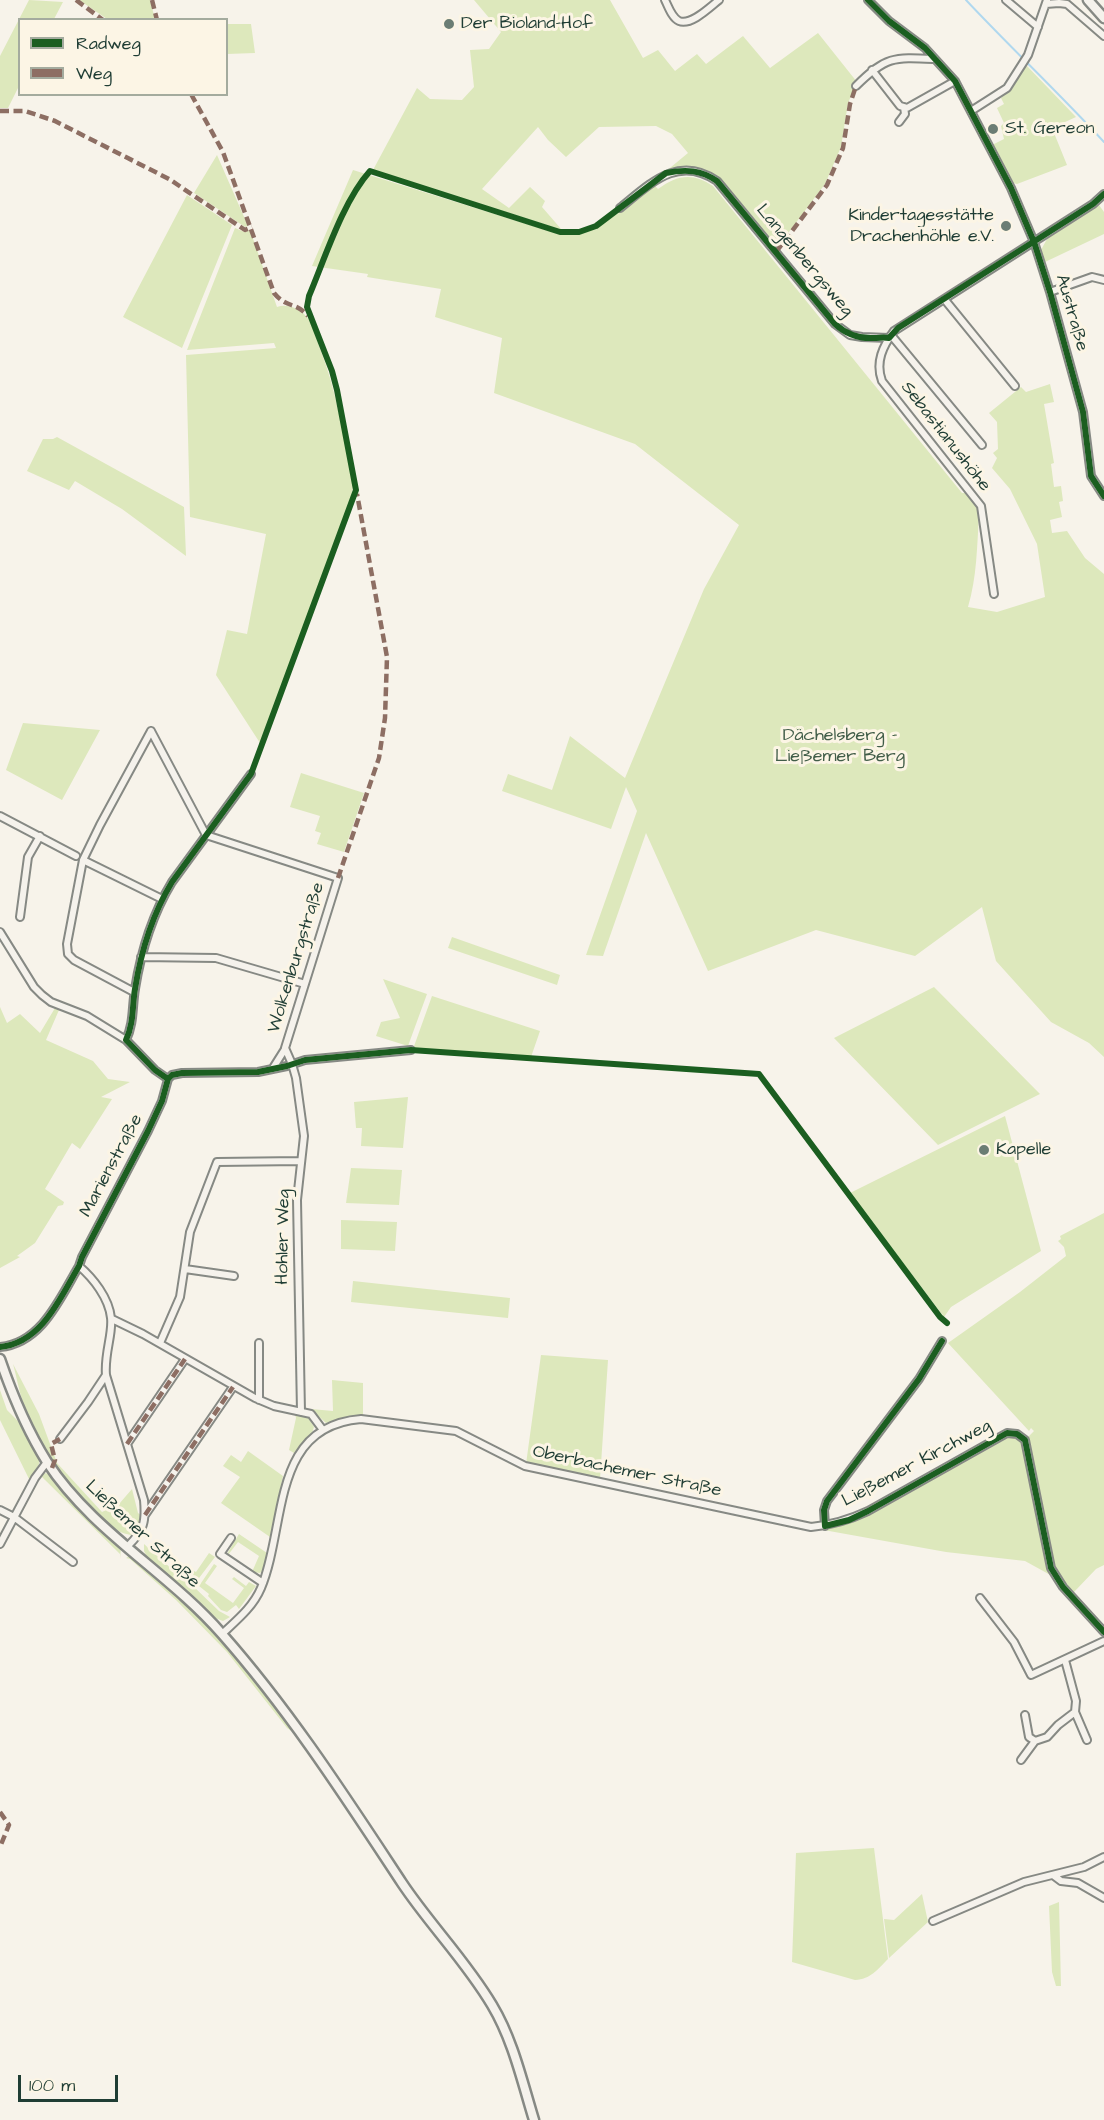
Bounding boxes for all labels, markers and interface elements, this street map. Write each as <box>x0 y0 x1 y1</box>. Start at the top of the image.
place label: Der Bioland-Hof <box>461 13 593 35</box>
marker: Der Bioland-Hof <box>442 17 456 31</box>
legend <box>18 18 228 96</box>
text: Radweg <box>76 31 141 56</box>
text: Weg <box>76 61 112 86</box>
place label: St. Gereon <box>1005 118 1095 140</box>
marker: St. Gereon <box>986 122 1000 136</box>
street label: Langenbergsweg <box>751 200 857 322</box>
place label: Kindertagesstätte Drachenhöhle e.V. <box>848 205 994 248</box>
marker: Kindertagesstätte Drachenhöhle e.V. <box>999 219 1013 233</box>
street label: Austraße <box>1050 272 1092 354</box>
street label: Sebastianushöhe <box>895 378 995 496</box>
park label: Dächelsberg - Ließemer Berg <box>775 725 905 768</box>
street label: Wolkenburgstraße <box>264 880 330 1036</box>
street label: Marienstraße <box>76 1111 148 1221</box>
place label: Kapelle <box>996 1139 1051 1161</box>
marker: Kapelle <box>977 1143 991 1157</box>
street label: Hohler Weg <box>272 1189 296 1285</box>
street label: Ließemer Kirchweg <box>839 1416 995 1512</box>
street label: Oberbachemer Straße <box>531 1441 723 1503</box>
street label: Ließemer Straße <box>80 1476 204 1594</box>
scale bar <box>21 2063 122 2101</box>
text: 100 m <box>29 2073 75 2098</box>

